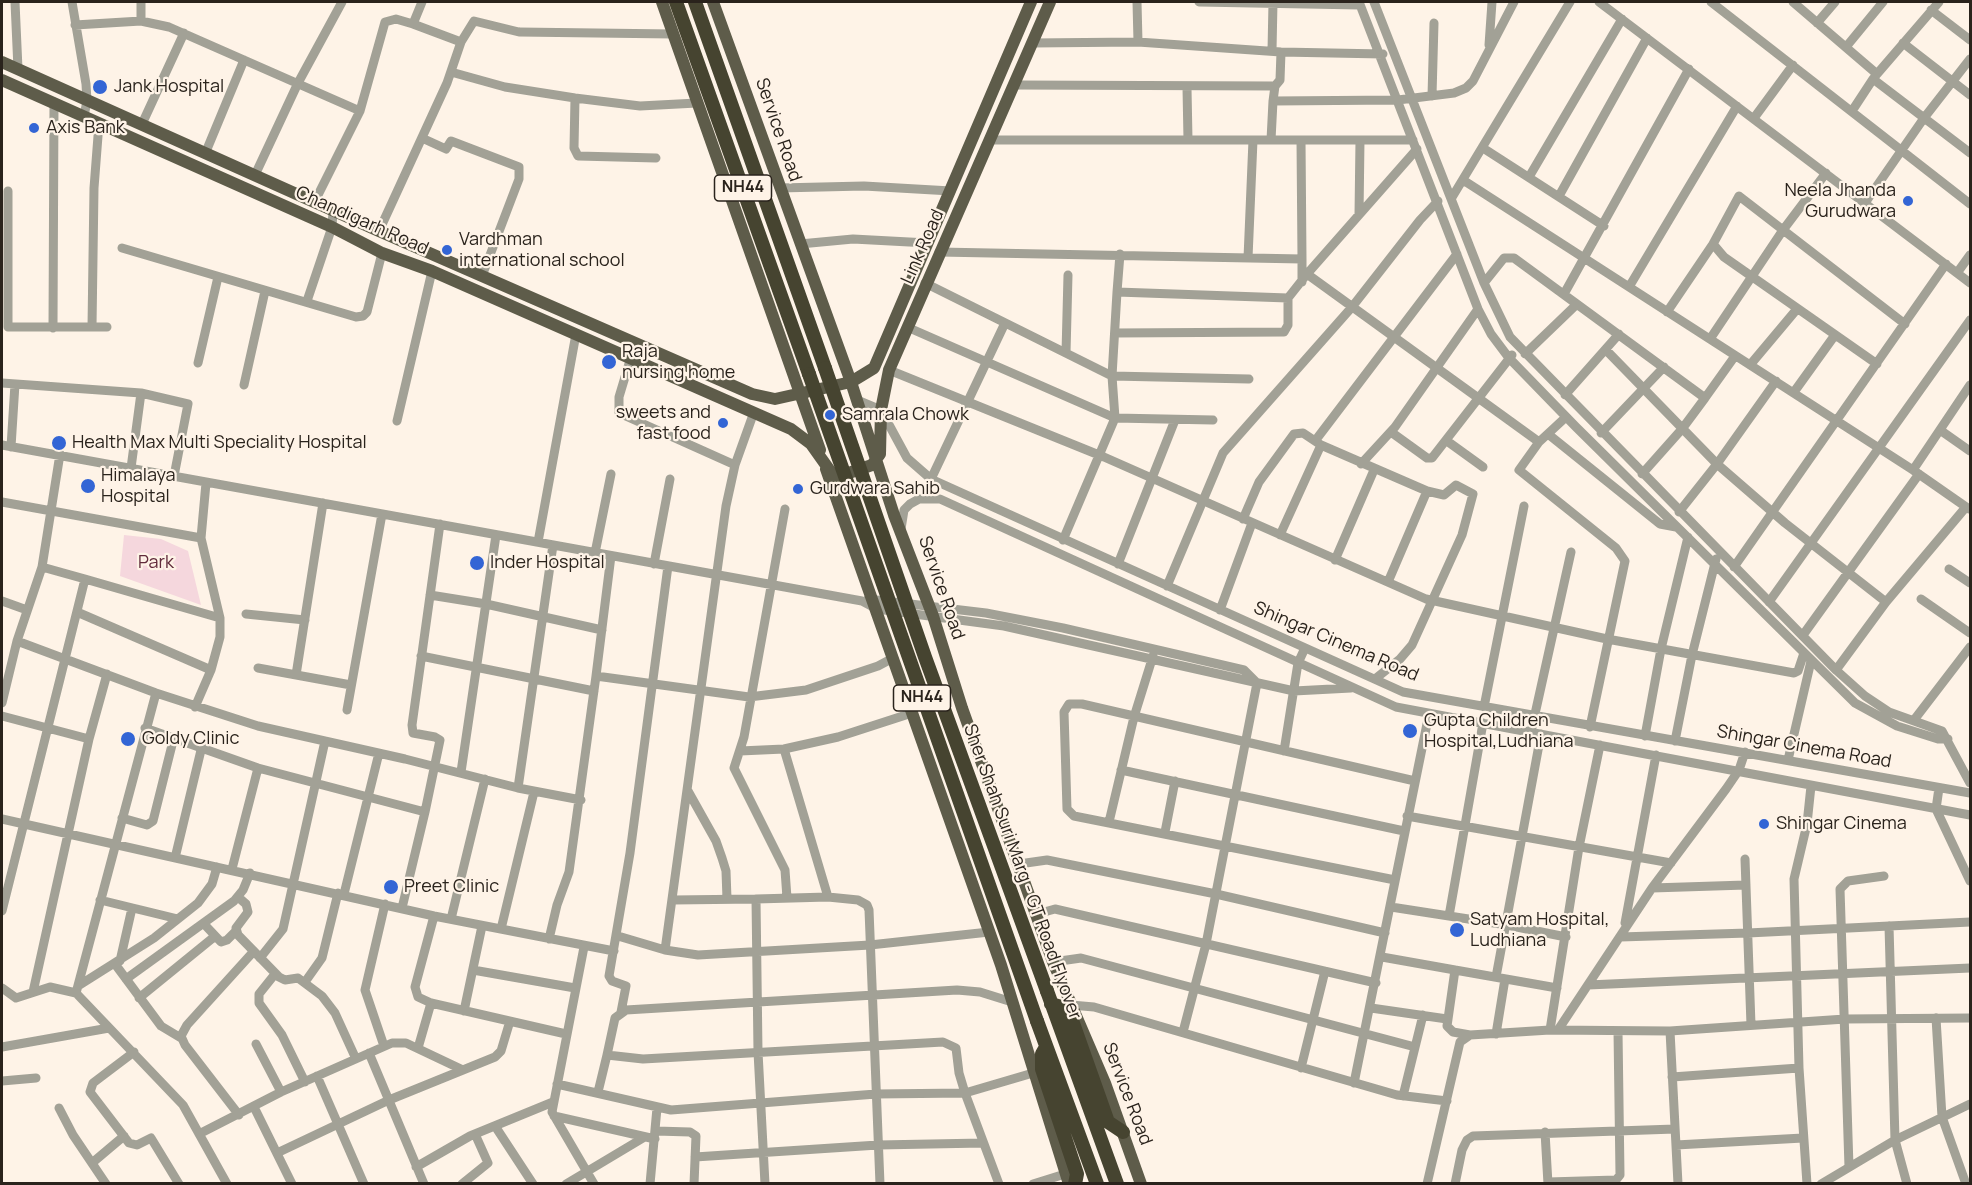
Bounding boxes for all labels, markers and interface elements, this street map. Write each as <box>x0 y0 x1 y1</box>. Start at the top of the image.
street label: Service Road <box>750 75 806 185</box>
place label: Jank Hospital <box>114 76 224 98</box>
marker: Jank Hospital <box>91 78 109 96</box>
place label: Axis Bank <box>46 117 125 139</box>
marker: Axis Bank <box>27 121 41 135</box>
road number: NH44 <box>714 175 771 201</box>
place label: Neela Jhanda Gurudwara <box>1785 180 1896 222</box>
street label: Chandigarh Road <box>292 182 432 260</box>
marker: Neela Jhanda Gurudwara <box>1901 194 1915 208</box>
street label: Link Road <box>897 206 949 288</box>
place label: Vardhman international school <box>459 229 625 272</box>
marker: Vardhman international school <box>440 243 454 257</box>
place label: Raja nursing home <box>622 341 735 384</box>
marker: Raja nursing home <box>600 353 618 371</box>
place label: sweets and fast food <box>616 402 711 444</box>
place label: Samrala Chowk <box>842 404 969 426</box>
marker: Samrala Chowk <box>823 408 837 422</box>
marker: sweets and fast food <box>716 416 730 430</box>
place label: Health Max Multi Speciality Hospital <box>72 432 367 454</box>
marker: Health Max Multi Speciality Hospital <box>50 434 68 452</box>
place label: Himalaya Hospital <box>101 465 176 508</box>
marker: Himalaya Hospital <box>79 477 97 495</box>
place label: Gurdwara Sahib <box>810 478 940 500</box>
marker: Gurdwara Sahib <box>791 482 805 496</box>
street label: Service Road <box>913 533 969 643</box>
park label: Park <box>138 552 174 574</box>
place label: Inder Hospital <box>490 552 605 574</box>
marker: Inder Hospital <box>468 554 486 572</box>
street label: Shingar Cinema Road <box>1250 597 1422 687</box>
road number: NH44 <box>894 685 950 711</box>
place label: Gupta Children Hospital,Ludhiana <box>1424 710 1574 752</box>
street label: Sher Shah Suri Marg - GT Road Flyover <box>958 721 1086 1023</box>
street label: Shingar Cinema Road <box>1715 721 1893 773</box>
marker: Gupta Children Hospital,Ludhiana <box>1401 722 1419 740</box>
place label: Goldy Clinic <box>142 728 239 750</box>
marker: Goldy Clinic <box>119 730 137 748</box>
place label: Shingar Cinema <box>1776 813 1907 835</box>
marker: Shingar Cinema <box>1757 817 1771 831</box>
place label: Preet Clinic <box>404 876 499 898</box>
marker: Preet Clinic <box>382 878 400 896</box>
place label: Satyam Hospital, Ludhiana <box>1470 909 1609 952</box>
marker: Satyam Hospital, Ludhiana <box>1448 921 1466 939</box>
street label: Service Road <box>1098 1040 1156 1148</box>

